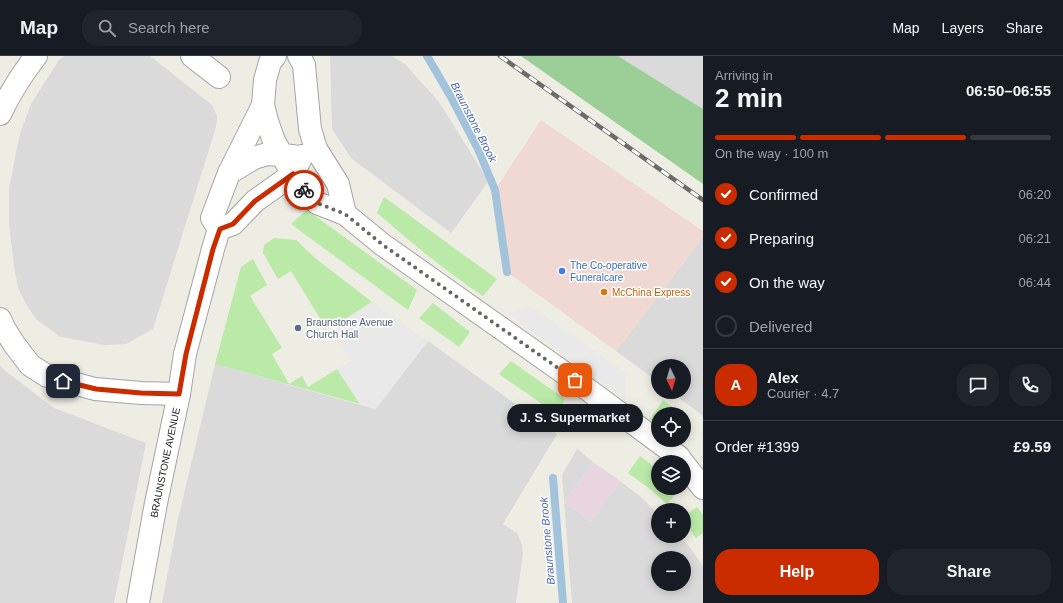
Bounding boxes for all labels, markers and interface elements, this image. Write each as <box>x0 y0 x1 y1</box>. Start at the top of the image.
search box <box>82 10 362 46</box>
text: Map <box>20 17 58 38</box>
icon: search <box>96 17 118 39</box>
text: Search here <box>128 19 210 36</box>
text: Map <box>892 20 920 36</box>
text: Layers <box>942 20 984 36</box>
text: Share <box>1006 20 1043 36</box>
text: Arriving in <box>715 68 773 83</box>
water label: Braunstone Brook <box>449 80 500 164</box>
text: 06:50–06:55 <box>966 82 1051 99</box>
text: 2 min <box>715 83 783 113</box>
text: On the way · 100 m <box>715 146 828 161</box>
courier <box>284 170 324 210</box>
icon: bike <box>293 179 315 201</box>
icon: check <box>715 183 737 205</box>
text: Confirmed <box>749 186 818 203</box>
text: 06:20 <box>1018 187 1051 202</box>
icon: check <box>715 227 737 249</box>
text: Preparing <box>749 230 814 247</box>
text: 06:21 <box>1018 231 1051 246</box>
place label: The Co-operative Funeralcare <box>570 260 648 283</box>
marker: The Co-operative Funeralcare <box>557 266 567 276</box>
icon: check <box>715 271 737 293</box>
text: On the way <box>749 274 825 291</box>
text: 06:44 <box>1018 275 1051 290</box>
marker: McChina Express <box>599 287 609 297</box>
place label: McChina Express <box>612 287 690 298</box>
place label: Braunstone Avenue Church Hall <box>306 317 394 340</box>
text: Delivered <box>749 318 812 335</box>
marker: Braunstone Avenue Church Hall <box>293 323 303 333</box>
north arrow <box>651 359 691 399</box>
map controls <box>651 359 691 591</box>
pin <box>558 363 592 397</box>
pin <box>46 364 80 398</box>
button: chat <box>957 364 999 406</box>
button: phone <box>1009 364 1051 406</box>
icon: bag <box>564 369 586 391</box>
text: Alex <box>767 369 799 386</box>
icon: home <box>52 370 74 392</box>
text: A <box>731 376 741 393</box>
text: Courier · 4.7 <box>767 386 839 401</box>
callout: J. S. Supermarket <box>507 404 643 432</box>
street label: BRAUNSTONE AVENUE <box>148 406 182 518</box>
button: locate <box>651 407 691 447</box>
text: J. S. Supermarket <box>520 410 630 425</box>
text: Order #1399 <box>715 438 799 455</box>
text: £9.59 <box>1013 438 1051 455</box>
button: layers <box>651 455 691 495</box>
water label: Braunstone Brook <box>537 496 557 585</box>
button: + <box>651 503 691 543</box>
button: Help <box>715 549 879 595</box>
button: Share <box>887 549 1051 595</box>
button: − <box>651 551 691 591</box>

